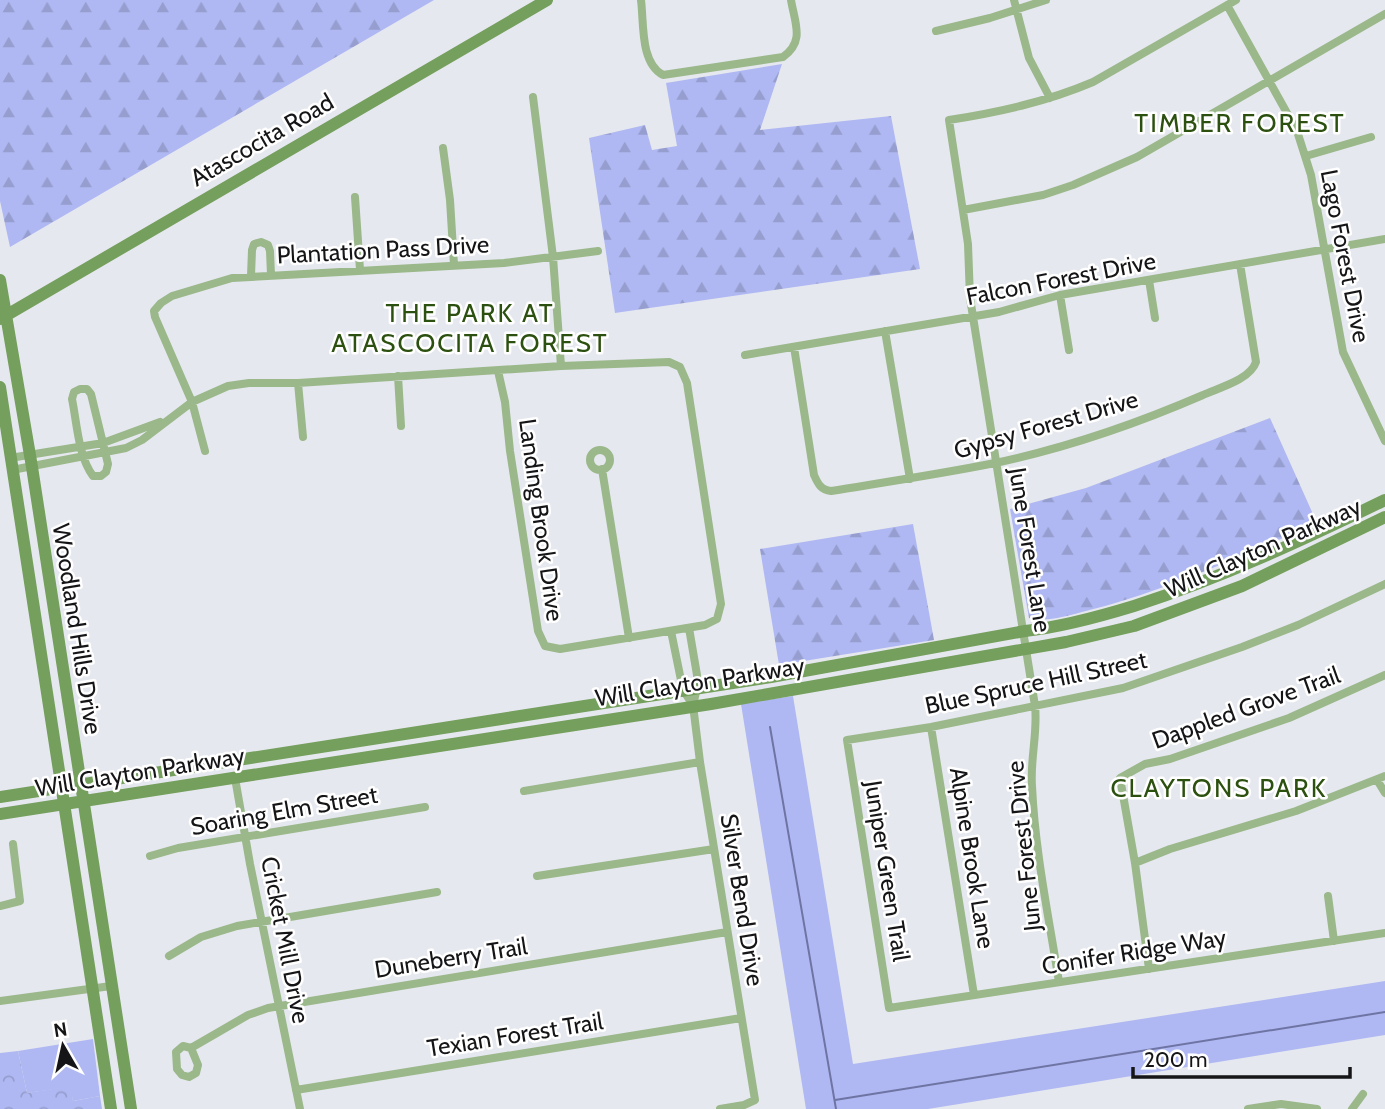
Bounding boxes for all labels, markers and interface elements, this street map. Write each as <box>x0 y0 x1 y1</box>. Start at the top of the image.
street label: Atascocita Road <box>185 87 339 192</box>
district label: TIMBER FOREST <box>1134 107 1346 139</box>
street label: Lago Forest Drive <box>1315 167 1376 345</box>
street label: Plantation Pass Drive <box>276 229 490 270</box>
street label: Falcon Forest Drive <box>964 246 1158 311</box>
district label: THE PARK AT ATASCOCITA FOREST <box>331 297 609 359</box>
street label: Gypsy Forest Drive <box>950 384 1141 465</box>
street label: Landing Brook Drive <box>513 417 570 623</box>
street label: June Forest Lane <box>1003 464 1058 634</box>
street label: Will Clayton Parkway <box>1160 491 1365 604</box>
street label: Woodland Hills Drive <box>47 521 108 736</box>
street label: Blue Spruce Hill Street <box>922 645 1150 720</box>
street label: Will Clayton Parkway <box>593 651 807 712</box>
street label: Dappled Grove Trail <box>1148 660 1344 755</box>
street label: Will Clayton Parkway <box>33 741 247 802</box>
street label: June Forest Drive <box>1000 759 1047 934</box>
street label: Alpine Brook Lane <box>944 765 1001 951</box>
district label: CLAYTONS PARK <box>1111 772 1327 804</box>
street label: Juniper Green Trail <box>859 777 916 964</box>
street label: Soaring Elm Street <box>188 780 380 841</box>
street label: Silver Bend Drive <box>715 812 770 988</box>
street label: Cricket Mill Drive <box>255 854 316 1026</box>
street label: Conifer Ridge Way <box>1040 923 1228 980</box>
street label: Duneberry Trail <box>372 931 530 984</box>
street label: Texian Forest Trail <box>425 1006 605 1063</box>
north arrow <box>28 1011 98 1081</box>
text: N <box>52 1017 69 1042</box>
scale bar <box>1133 1036 1350 1080</box>
text: 200 m <box>1144 1047 1207 1072</box>

